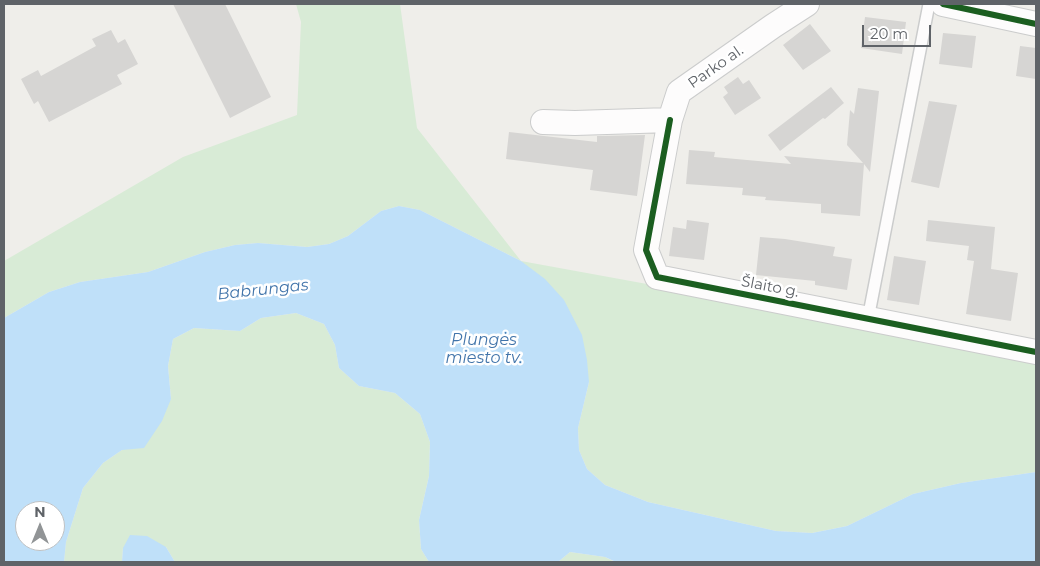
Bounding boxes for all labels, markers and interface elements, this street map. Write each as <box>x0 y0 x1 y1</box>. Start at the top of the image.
scale bar <box>865 15 934 47</box>
text: 20 m <box>870 24 908 43</box>
street label: Parko al. <box>685 41 747 93</box>
street label: Šlaito g. <box>740 273 800 301</box>
water label: Babrungas <box>217 276 309 304</box>
water label: Plungės miesto tv. <box>445 330 523 368</box>
north arrow <box>15 501 65 551</box>
text: N <box>34 503 46 521</box>

